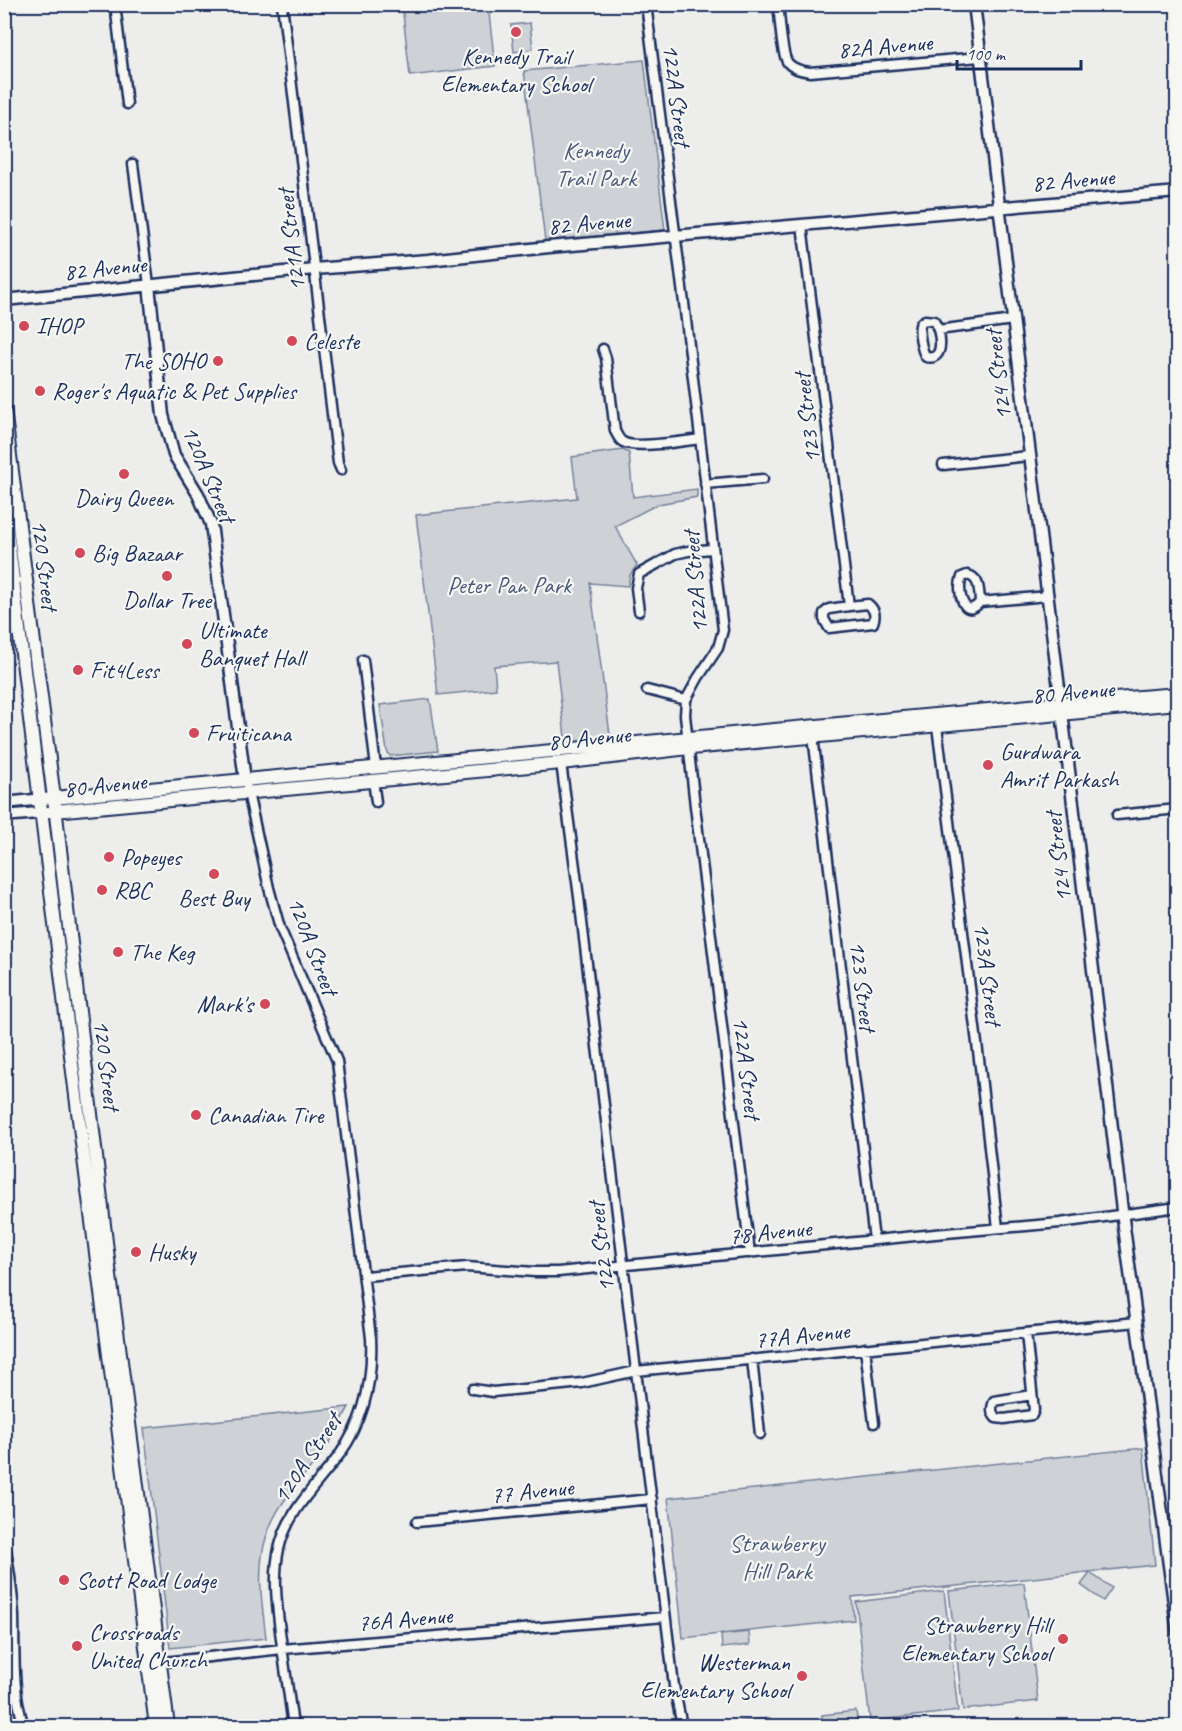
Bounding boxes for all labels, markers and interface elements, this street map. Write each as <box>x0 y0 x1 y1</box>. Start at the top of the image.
marker: Kennedy Trail Elementary School <box>509 25 523 39</box>
street label: 82A Avenue <box>837 27 936 65</box>
scale bar <box>957 33 1082 71</box>
place label: Kennedy Trail Elementary School <box>441 41 595 99</box>
street label: 122A Street <box>656 42 699 151</box>
text: 100 m <box>966 43 1007 65</box>
park label: Kennedy Trail Park <box>556 135 638 193</box>
street label: 82 Avenue <box>1031 161 1118 199</box>
street label: 121A Street <box>269 184 312 293</box>
street label: 82 Avenue <box>547 204 634 242</box>
street label: 82 Avenue <box>62 249 150 287</box>
place label: IHOP <box>36 311 85 341</box>
marker: IHOP <box>17 319 31 333</box>
street label: 124 Street <box>977 325 1018 422</box>
place label: Celeste <box>304 326 361 356</box>
marker: Celeste <box>285 334 299 348</box>
place label: The SOHO <box>121 346 208 376</box>
marker: The SOHO <box>211 354 225 368</box>
street label: 123 Street <box>786 368 827 465</box>
place label: Roger's Aquatic & Pet Supplies <box>52 376 298 406</box>
marker: Roger's Aquatic & Pet Supplies <box>33 384 47 398</box>
street label: 120A Street <box>175 421 244 530</box>
marker: Dairy Queen <box>117 467 131 481</box>
place label: Dairy Queen <box>75 483 174 513</box>
street label: 120 Street <box>25 518 66 615</box>
street label: 122A Street <box>675 527 714 634</box>
place label: Big Bazaar <box>92 538 184 568</box>
marker: Big Bazaar <box>73 546 87 560</box>
marker: Dollar Tree <box>160 569 174 583</box>
park label: Peter Pan Park <box>447 570 573 600</box>
place label: Dollar Tree <box>123 585 213 615</box>
place label: Ultimate Banquet Hall <box>199 615 308 673</box>
marker: Ultimate Banquet Hall <box>180 637 194 651</box>
place label: Fit4Less <box>90 655 161 685</box>
marker: Fit4Less <box>71 663 85 677</box>
street label: 80 Avenue <box>1031 673 1118 711</box>
place label: Fruiticana <box>206 718 292 748</box>
street label: 80 Avenue <box>546 719 634 757</box>
marker: Fruiticana <box>187 726 201 740</box>
place label: Gurdwara Amrit Parkash <box>1000 736 1120 794</box>
marker: Gurdwara Amrit Parkash <box>981 758 995 772</box>
street label: 80 Avenue <box>62 766 150 804</box>
street label: 124 Street <box>1037 807 1078 904</box>
place label: Popeyes <box>121 842 183 872</box>
marker: Popeyes <box>102 850 116 864</box>
marker: Best Buy <box>207 867 221 881</box>
place label: RBC <box>114 875 153 905</box>
marker: RBC <box>95 883 109 897</box>
place label: Best Buy <box>178 883 252 913</box>
street label: 120A Street <box>281 893 346 1002</box>
street label: 123A Street <box>967 921 1010 1030</box>
place label: The Keg <box>130 937 196 967</box>
street label: 123 Street <box>843 939 884 1036</box>
marker: The Keg <box>111 945 125 959</box>
place label: Mark's <box>197 989 256 1019</box>
marker: Mark's <box>258 997 272 1011</box>
street label: 122A Street <box>726 1015 769 1124</box>
street label: 120 Street <box>87 1018 128 1115</box>
place label: Canadian Tire <box>208 1100 325 1130</box>
marker: Canadian Tire <box>189 1108 203 1122</box>
street label: 122 Street <box>580 1197 621 1294</box>
street label: 78 Avenue <box>727 1213 815 1251</box>
place label: Husky <box>148 1237 197 1267</box>
marker: Husky <box>129 1245 143 1259</box>
street label: 77A Avenue <box>753 1315 853 1355</box>
street label: 120A Street <box>266 1405 350 1509</box>
street label: 77 Avenue <box>489 1472 577 1510</box>
park label: Strawberry Hill Park <box>729 1528 826 1586</box>
place label: Scott Road Lodge <box>76 1565 218 1595</box>
marker: Scott Road Lodge <box>57 1573 71 1587</box>
street label: 76A Avenue <box>357 1600 456 1638</box>
place label: Strawberry Hill Elementary School <box>901 1610 1055 1668</box>
place label: Crossroads United Church <box>89 1617 209 1675</box>
marker: Strawberry Hill Elementary School <box>1056 1632 1070 1646</box>
marker: Crossroads United Church <box>70 1639 84 1653</box>
place label: Westerman Elementary School <box>640 1647 794 1705</box>
marker: Westerman Elementary School <box>795 1669 809 1683</box>

